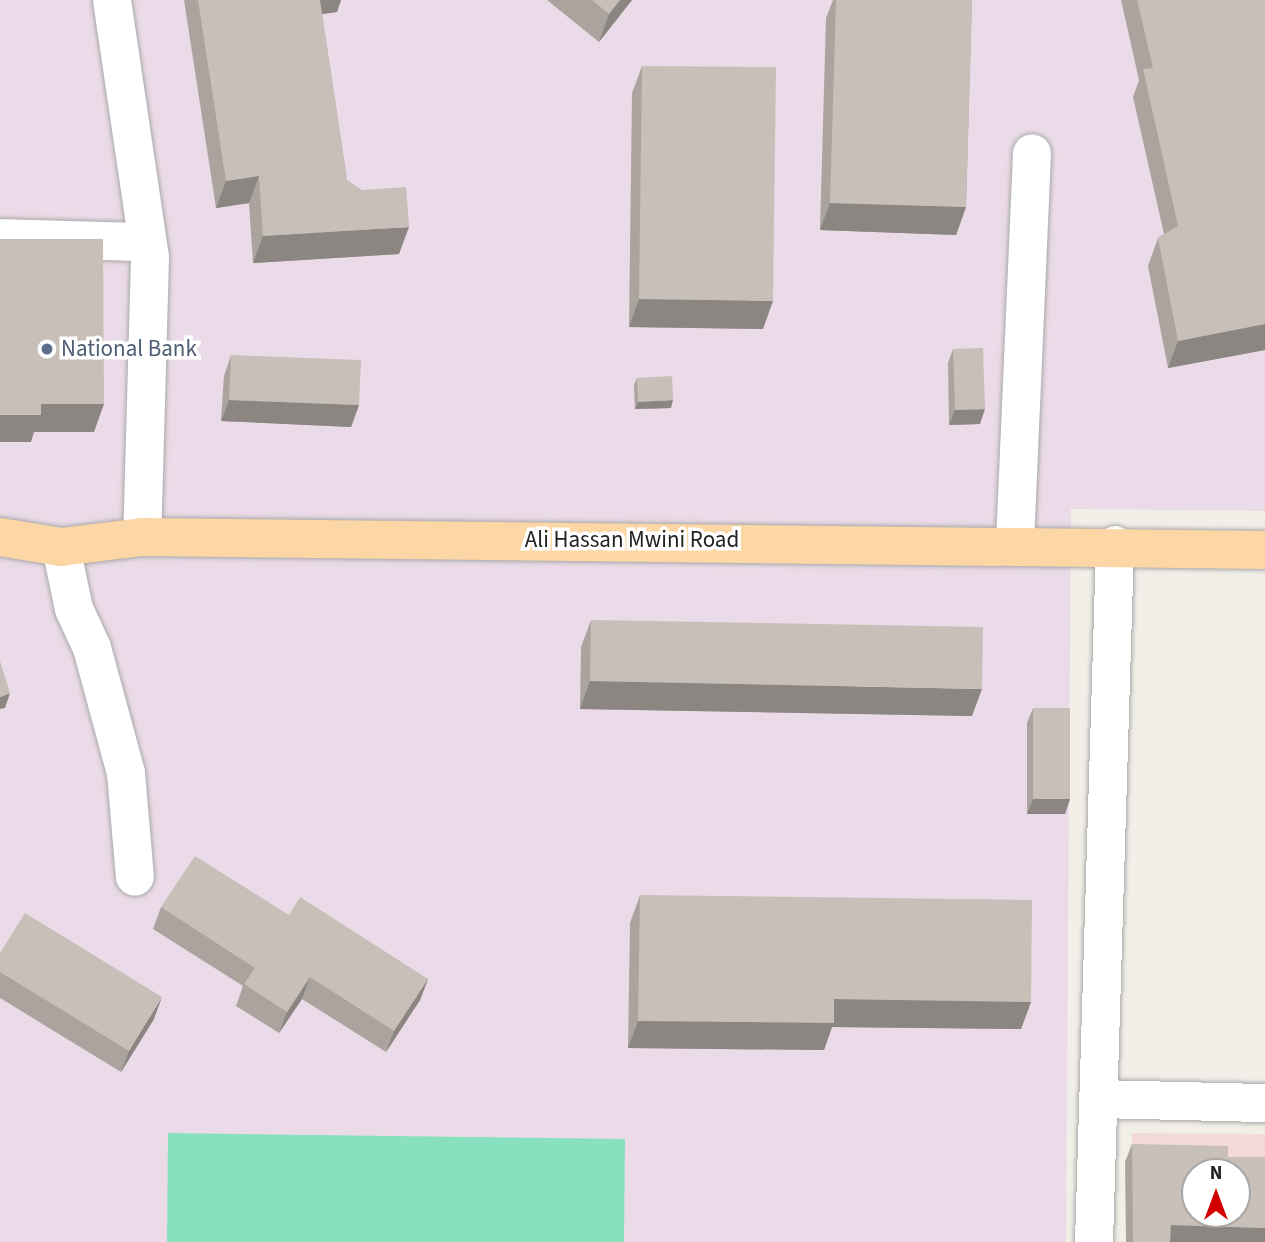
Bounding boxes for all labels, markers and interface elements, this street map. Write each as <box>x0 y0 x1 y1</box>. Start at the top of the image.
place label: National Bank <box>61 335 197 363</box>
marker: National Bank <box>39 341 55 357</box>
street label: Ali Hassan Mwini Road <box>525 526 739 554</box>
north arrow <box>1181 1158 1251 1228</box>
text: N <box>1210 1160 1222 1187</box>

